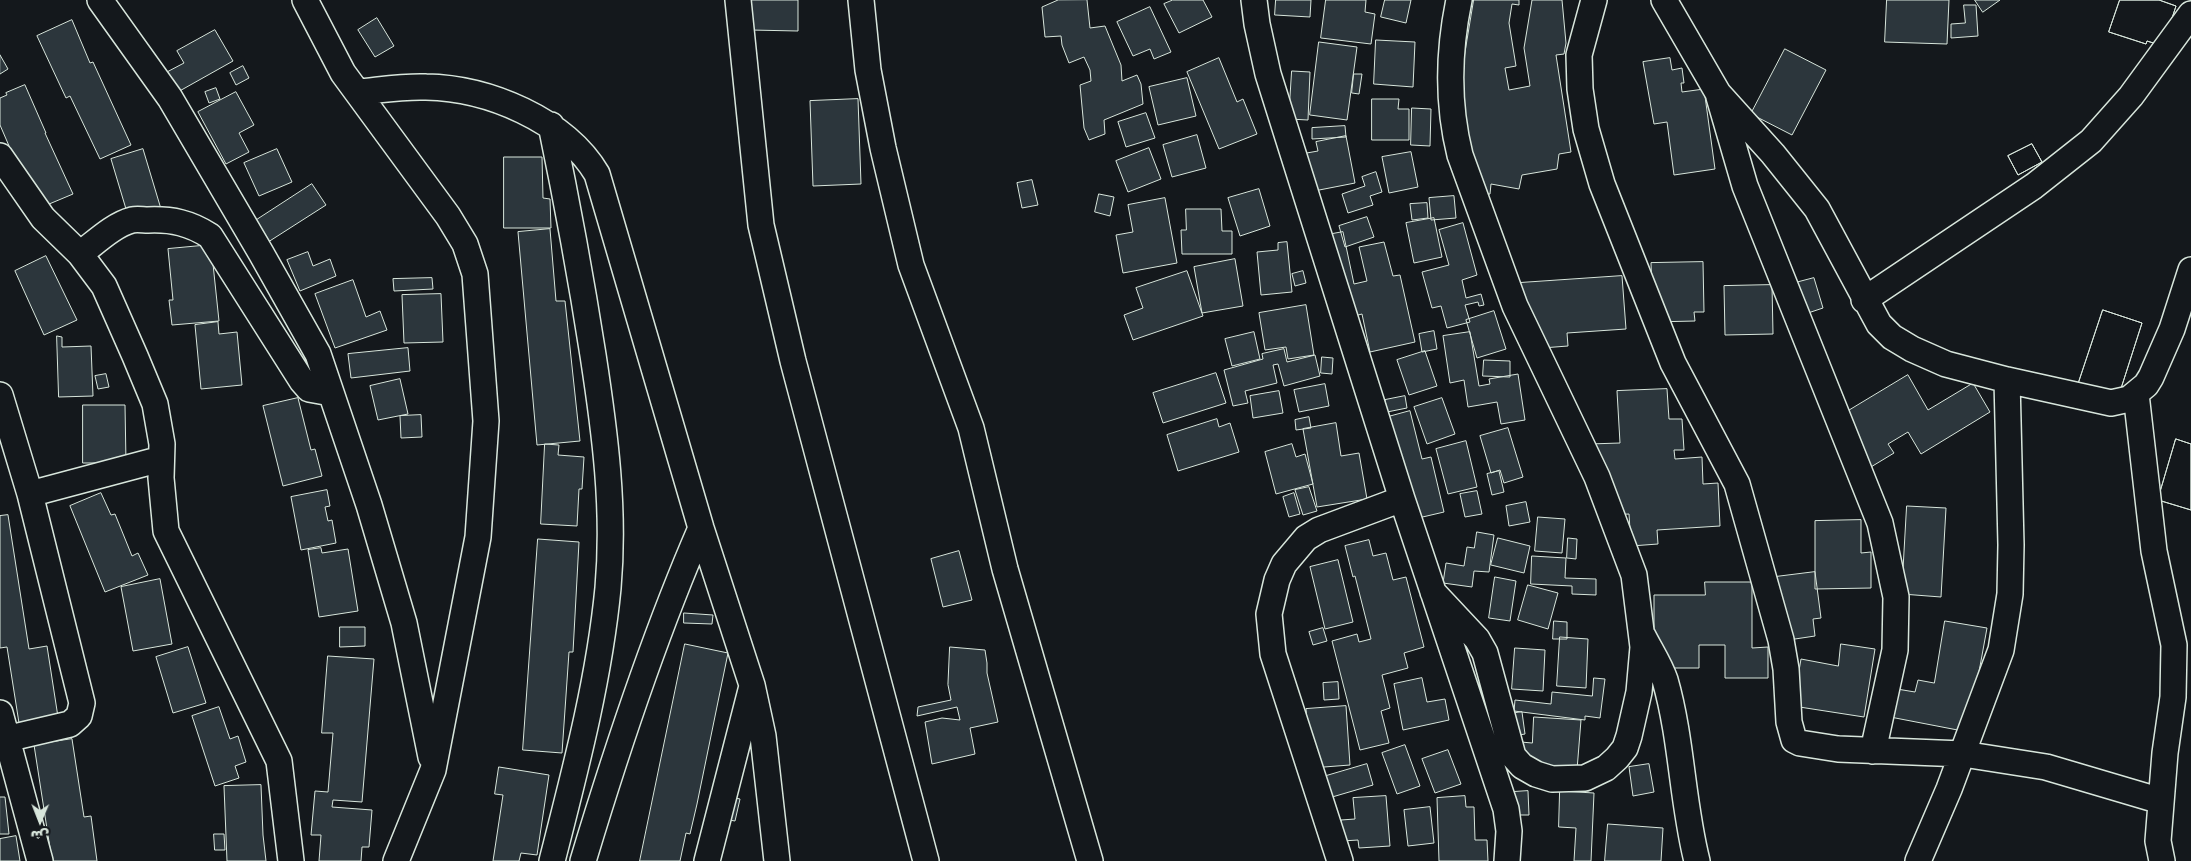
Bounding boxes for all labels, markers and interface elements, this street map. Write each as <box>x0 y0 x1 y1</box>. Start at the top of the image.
north arrow <box>15 796 65 846</box>
text: ش <box>30 828 50 844</box>

